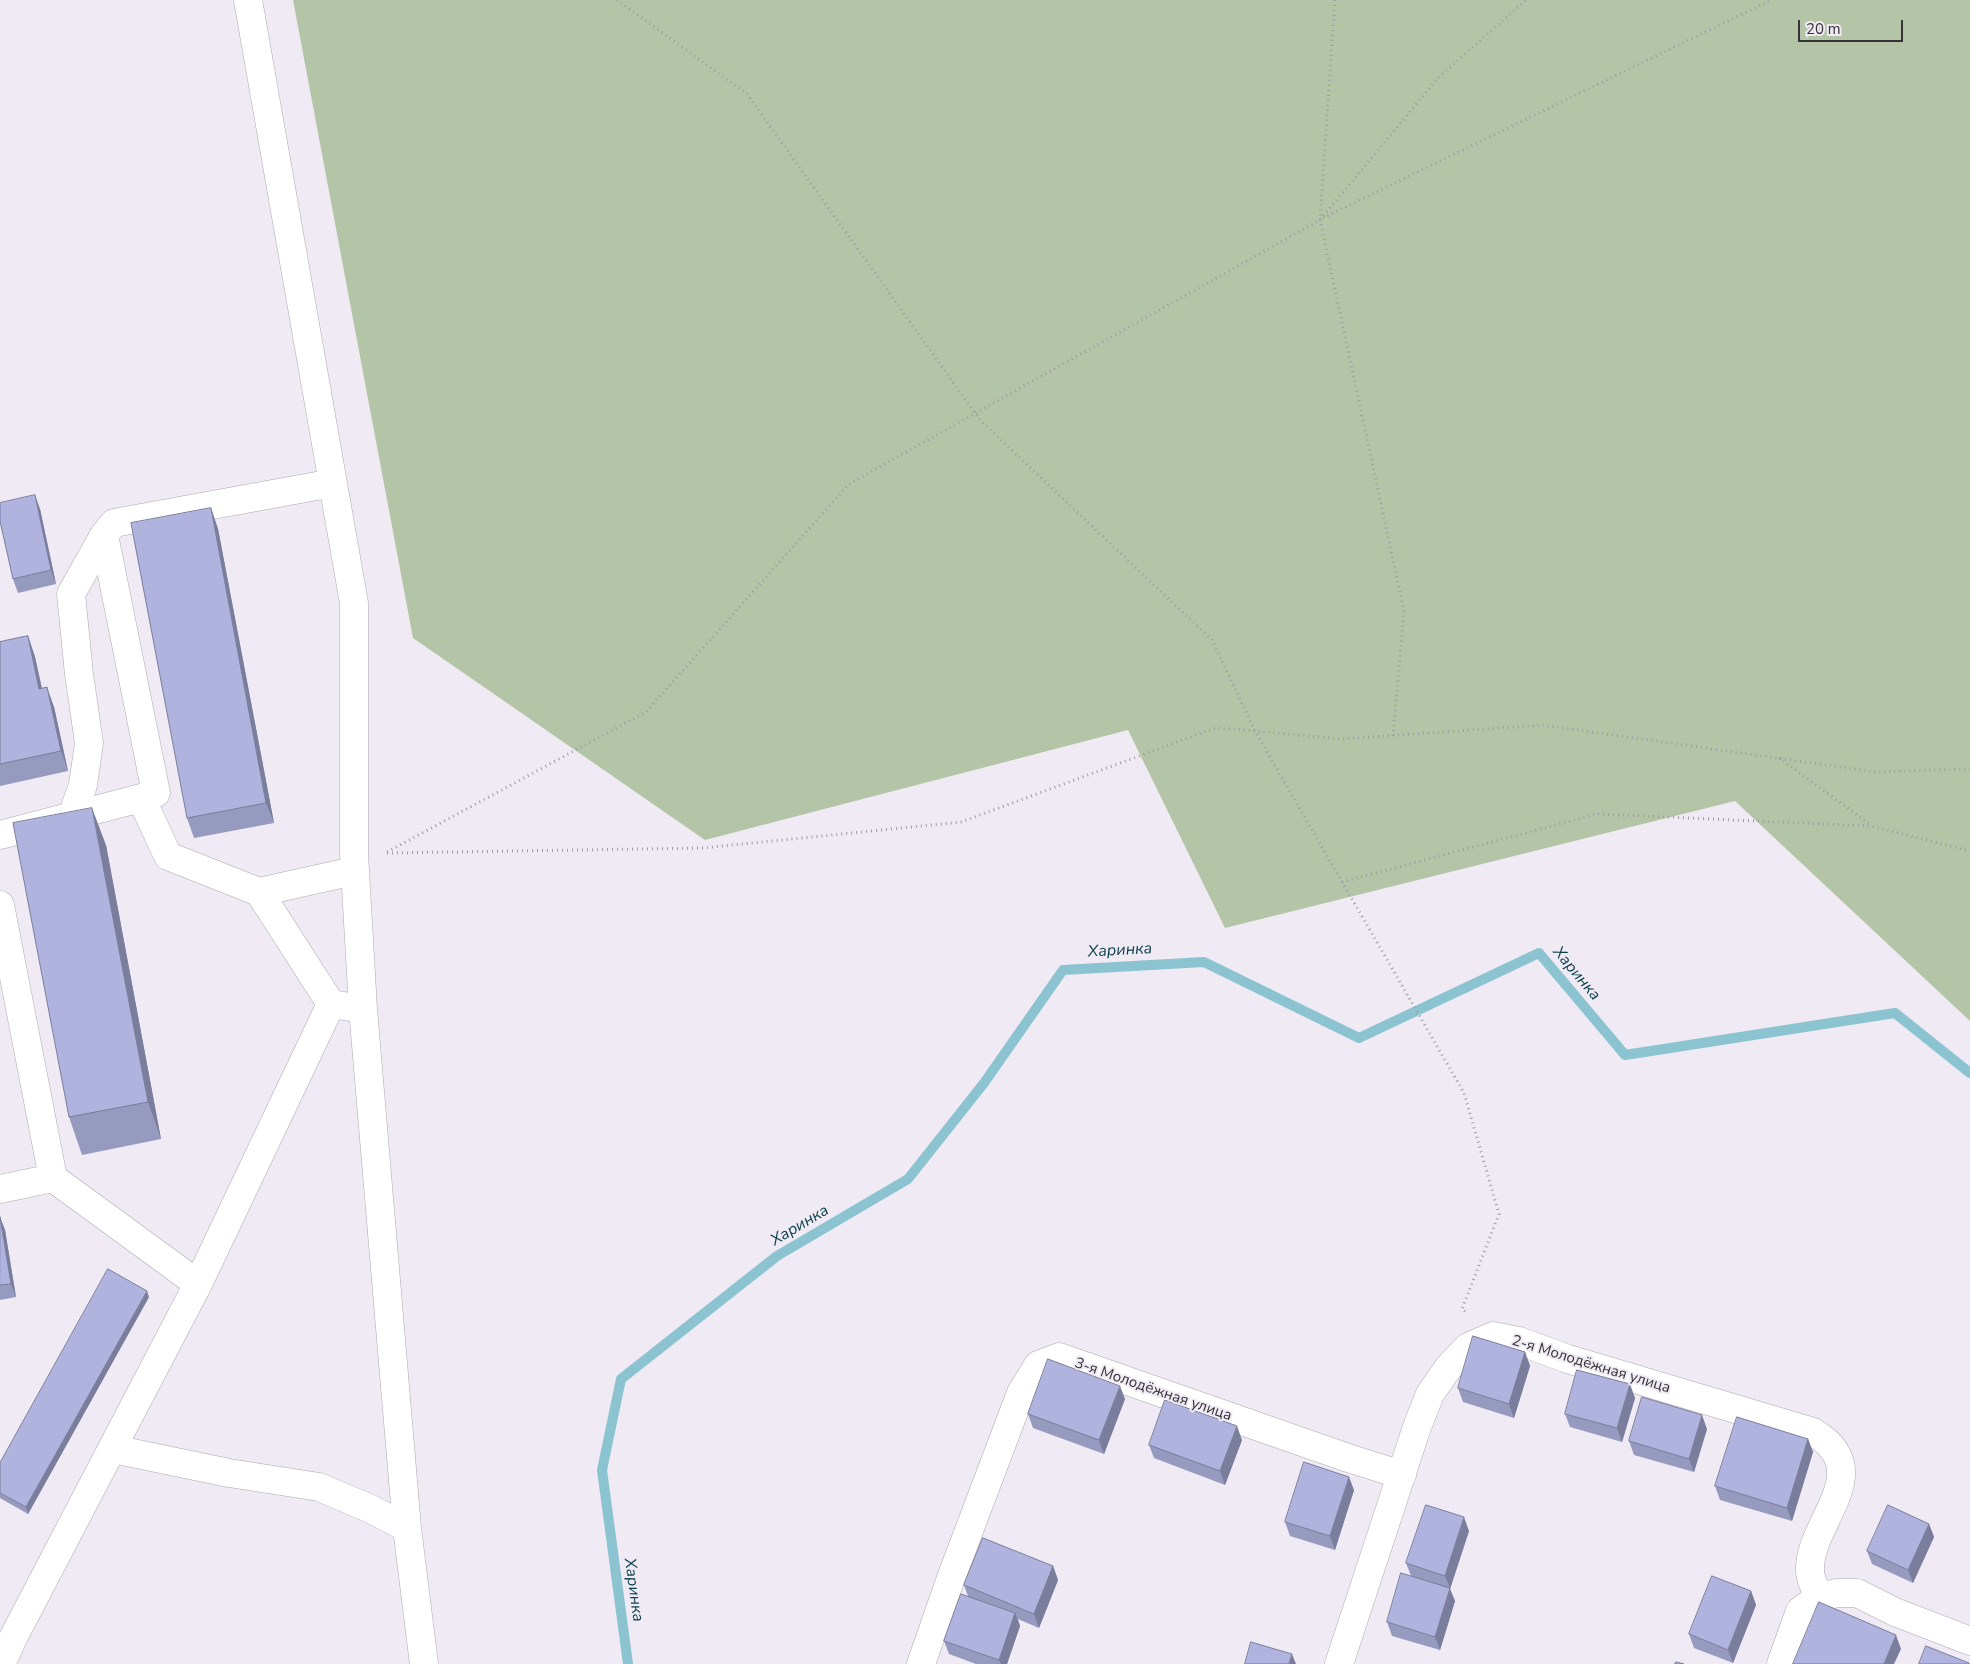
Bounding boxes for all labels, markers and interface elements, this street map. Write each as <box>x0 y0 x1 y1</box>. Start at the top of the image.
scale bar <box>1800 10 1905 42</box>
text: 20 m <box>1806 19 1841 39</box>
water label: Харинка <box>1087 940 1153 962</box>
water label: Харинка <box>1548 943 1604 1005</box>
water label: Харинка <box>768 1201 832 1251</box>
street label: 2-я Молодёжная улица <box>1509 1332 1673 1398</box>
street label: 3-я Молодёжная улица <box>1072 1355 1234 1425</box>
water label: Харинка <box>619 1557 647 1623</box>

